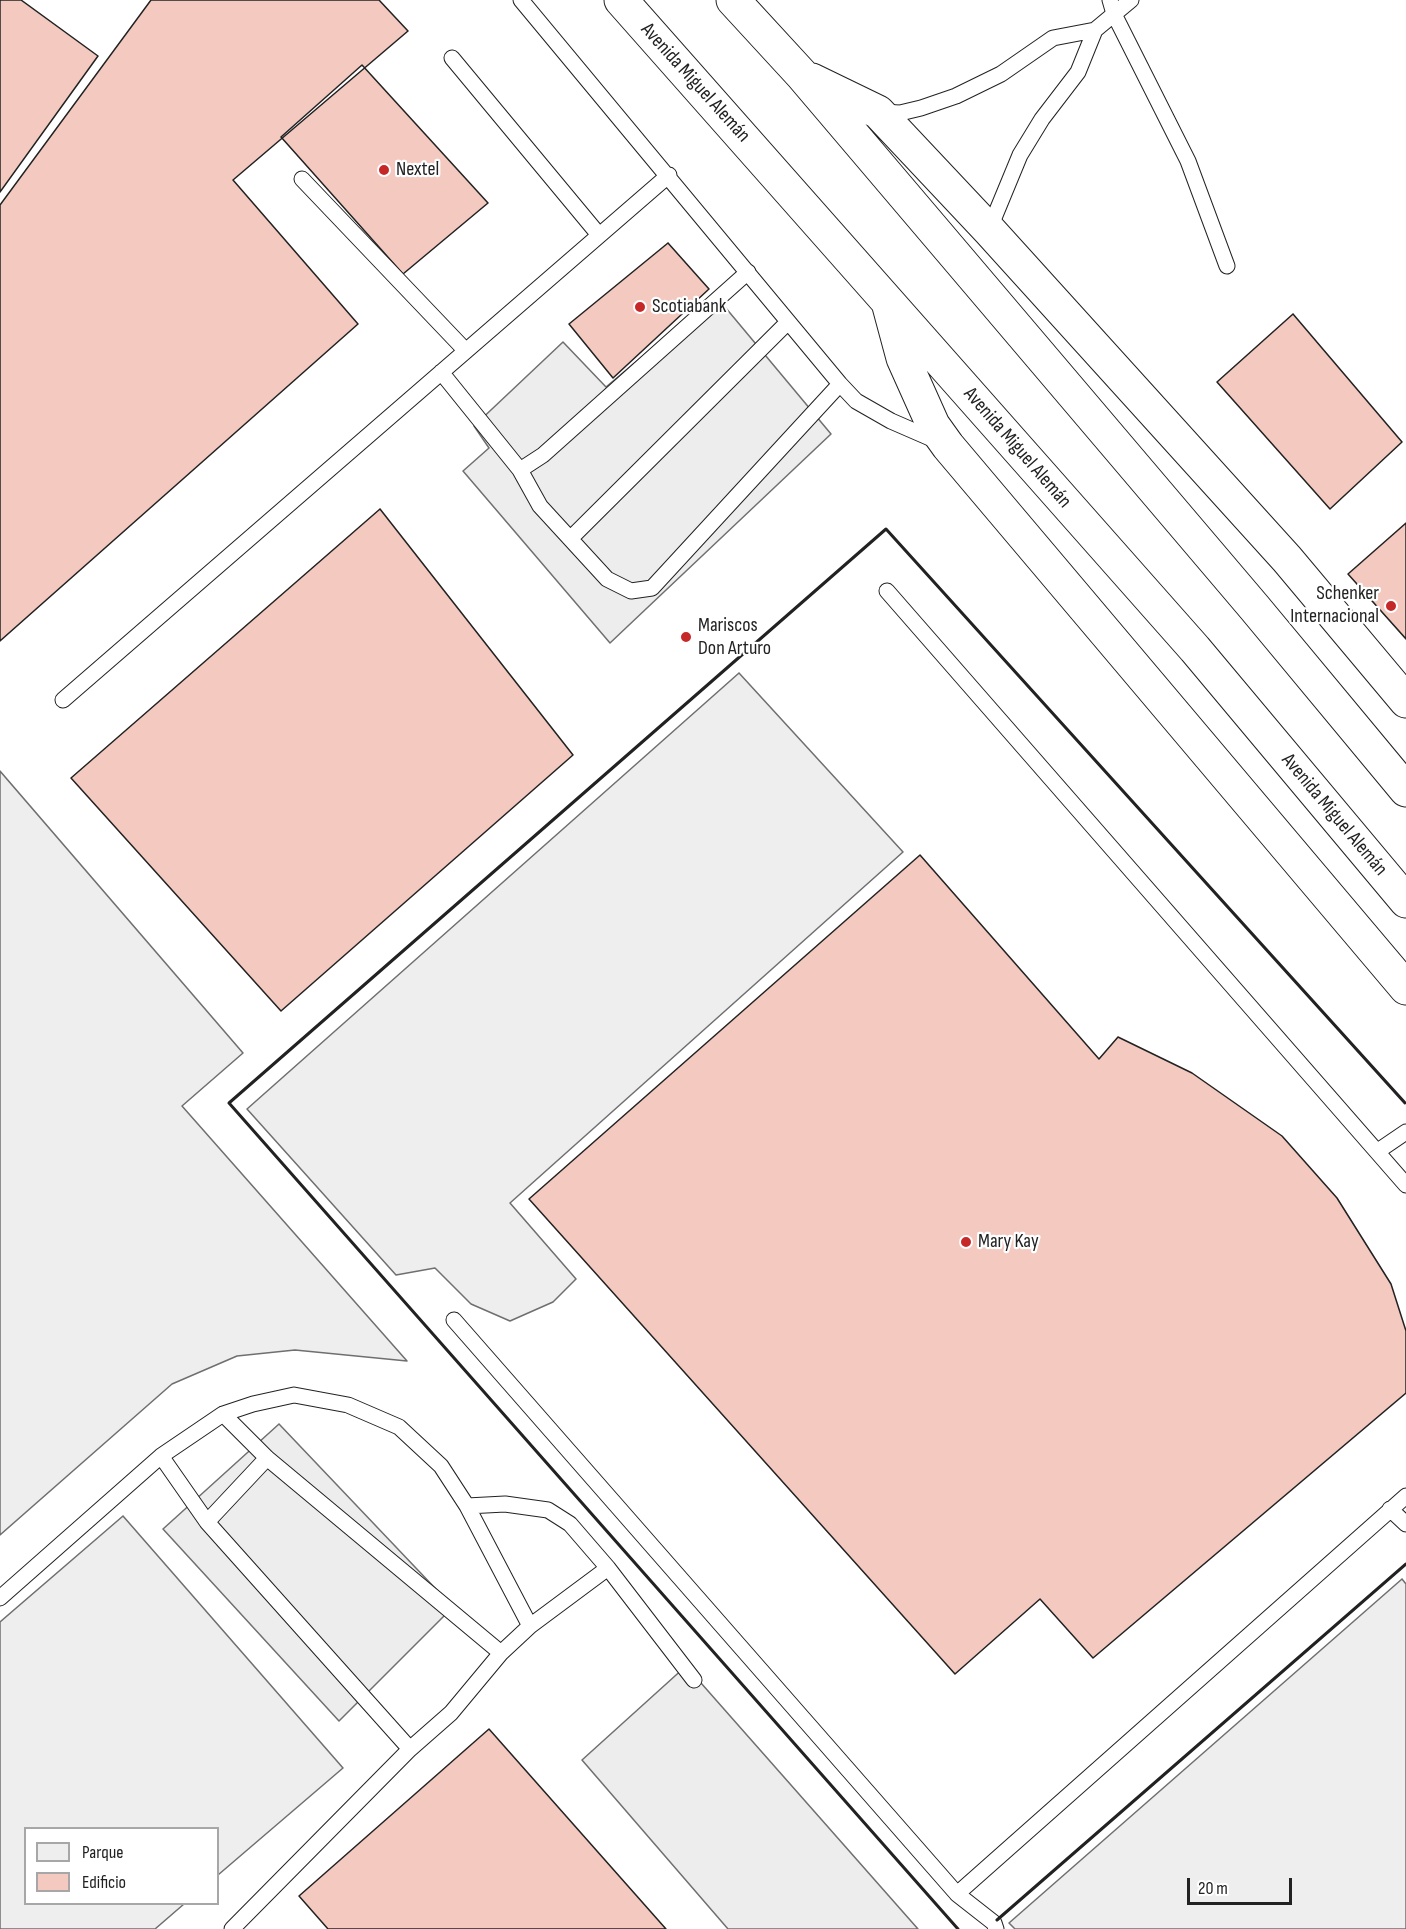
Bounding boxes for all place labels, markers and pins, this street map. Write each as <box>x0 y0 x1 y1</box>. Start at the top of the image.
place label: Nextel <box>396 158 439 182</box>
marker: Nextel <box>377 163 391 177</box>
place label: Scotiabank <box>652 295 726 319</box>
marker: Scotiabank <box>633 300 647 314</box>
place label: Schenker Internacional <box>1290 582 1379 629</box>
marker: Schenker Internacional <box>1384 599 1398 613</box>
place label: Mariscos Don Arturo <box>698 614 771 661</box>
marker: Mariscos Don Arturo <box>679 630 693 644</box>
place label: Mary Kay <box>978 1230 1039 1254</box>
marker: Mary Kay <box>959 1235 973 1249</box>

